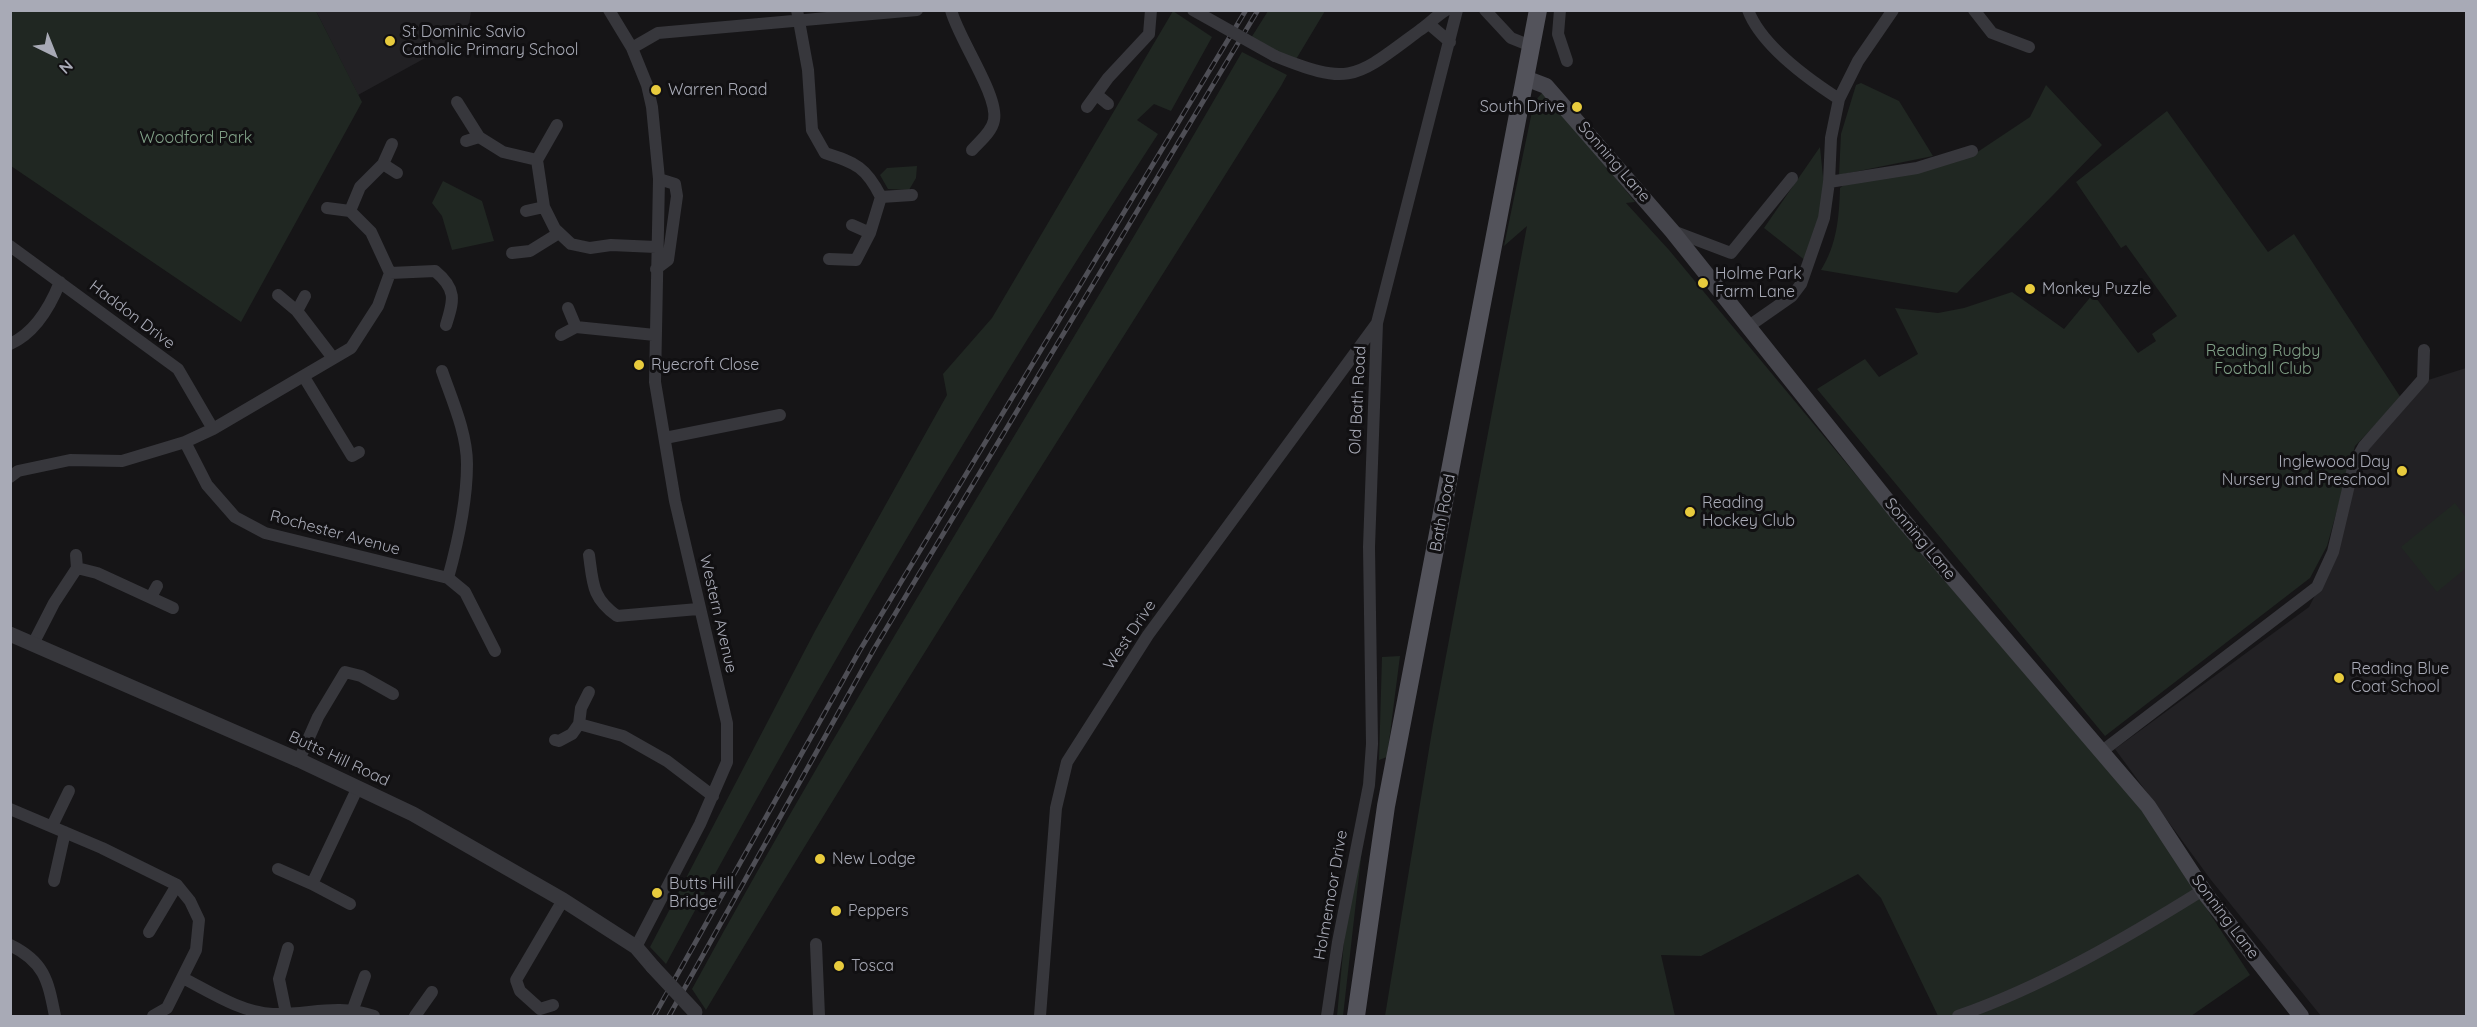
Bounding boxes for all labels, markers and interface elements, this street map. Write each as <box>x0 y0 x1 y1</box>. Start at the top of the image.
place label: St Dominic Savio Catholic Primary School <box>402 22 578 60</box>
north arrow <box>24 24 84 84</box>
marker: St Dominic Savio Catholic Primary School <box>383 34 397 48</box>
text: N <box>55 56 77 78</box>
place label: Warren Road <box>668 80 767 100</box>
marker: Warren Road <box>649 83 663 97</box>
place label: South Drive <box>1480 97 1565 117</box>
marker: South Drive <box>1570 100 1584 114</box>
street label: Sonning Lane <box>1574 118 1654 206</box>
park label: Woodford Park <box>140 128 252 148</box>
place label: Holme Park Farm Lane <box>1715 264 1802 302</box>
marker: Holme Park Farm Lane <box>1696 276 1710 290</box>
street label: Haddon Drive <box>85 277 179 353</box>
place label: Monkey Puzzle <box>2042 279 2151 299</box>
marker: Monkey Puzzle <box>2023 282 2037 296</box>
park label: Reading Rugby Football Club <box>2206 341 2320 379</box>
street label: Old Bath Road <box>1346 345 1370 455</box>
place label: Ryecroft Close <box>651 355 759 375</box>
marker: Ryecroft Close <box>632 358 646 372</box>
place label: Inglewood Day Nursery and Preschool <box>2222 452 2390 490</box>
marker: Inglewood Day Nursery and Preschool <box>2395 464 2409 478</box>
street label: Bath Road <box>1426 473 1460 553</box>
place label: Reading Hockey Club <box>1702 493 1795 531</box>
street label: Sonning Lane <box>1880 494 1960 584</box>
marker: Reading Hockey Club <box>1683 505 1697 519</box>
street label: Rochester Avenue <box>268 506 402 560</box>
street label: Western Avenue <box>695 553 741 675</box>
street label: West Drive <box>1100 596 1160 674</box>
place label: Reading Blue Coat School <box>2351 659 2449 697</box>
marker: Reading Blue Coat School <box>2332 671 2346 685</box>
street label: Butts Hill Road <box>286 727 392 791</box>
street label: Holmemoor Drive <box>1310 829 1352 961</box>
place label: New Lodge <box>832 849 916 869</box>
marker: New Lodge <box>813 852 827 866</box>
street label: Sonning Lane <box>2187 871 2263 963</box>
place label: Butts Hill Bridge <box>669 874 734 912</box>
marker: Butts Hill Bridge <box>650 886 664 900</box>
place label: Peppers <box>848 901 909 921</box>
marker: Peppers <box>829 904 843 918</box>
place label: Tosca <box>851 956 894 976</box>
marker: Tosca <box>832 959 846 973</box>

